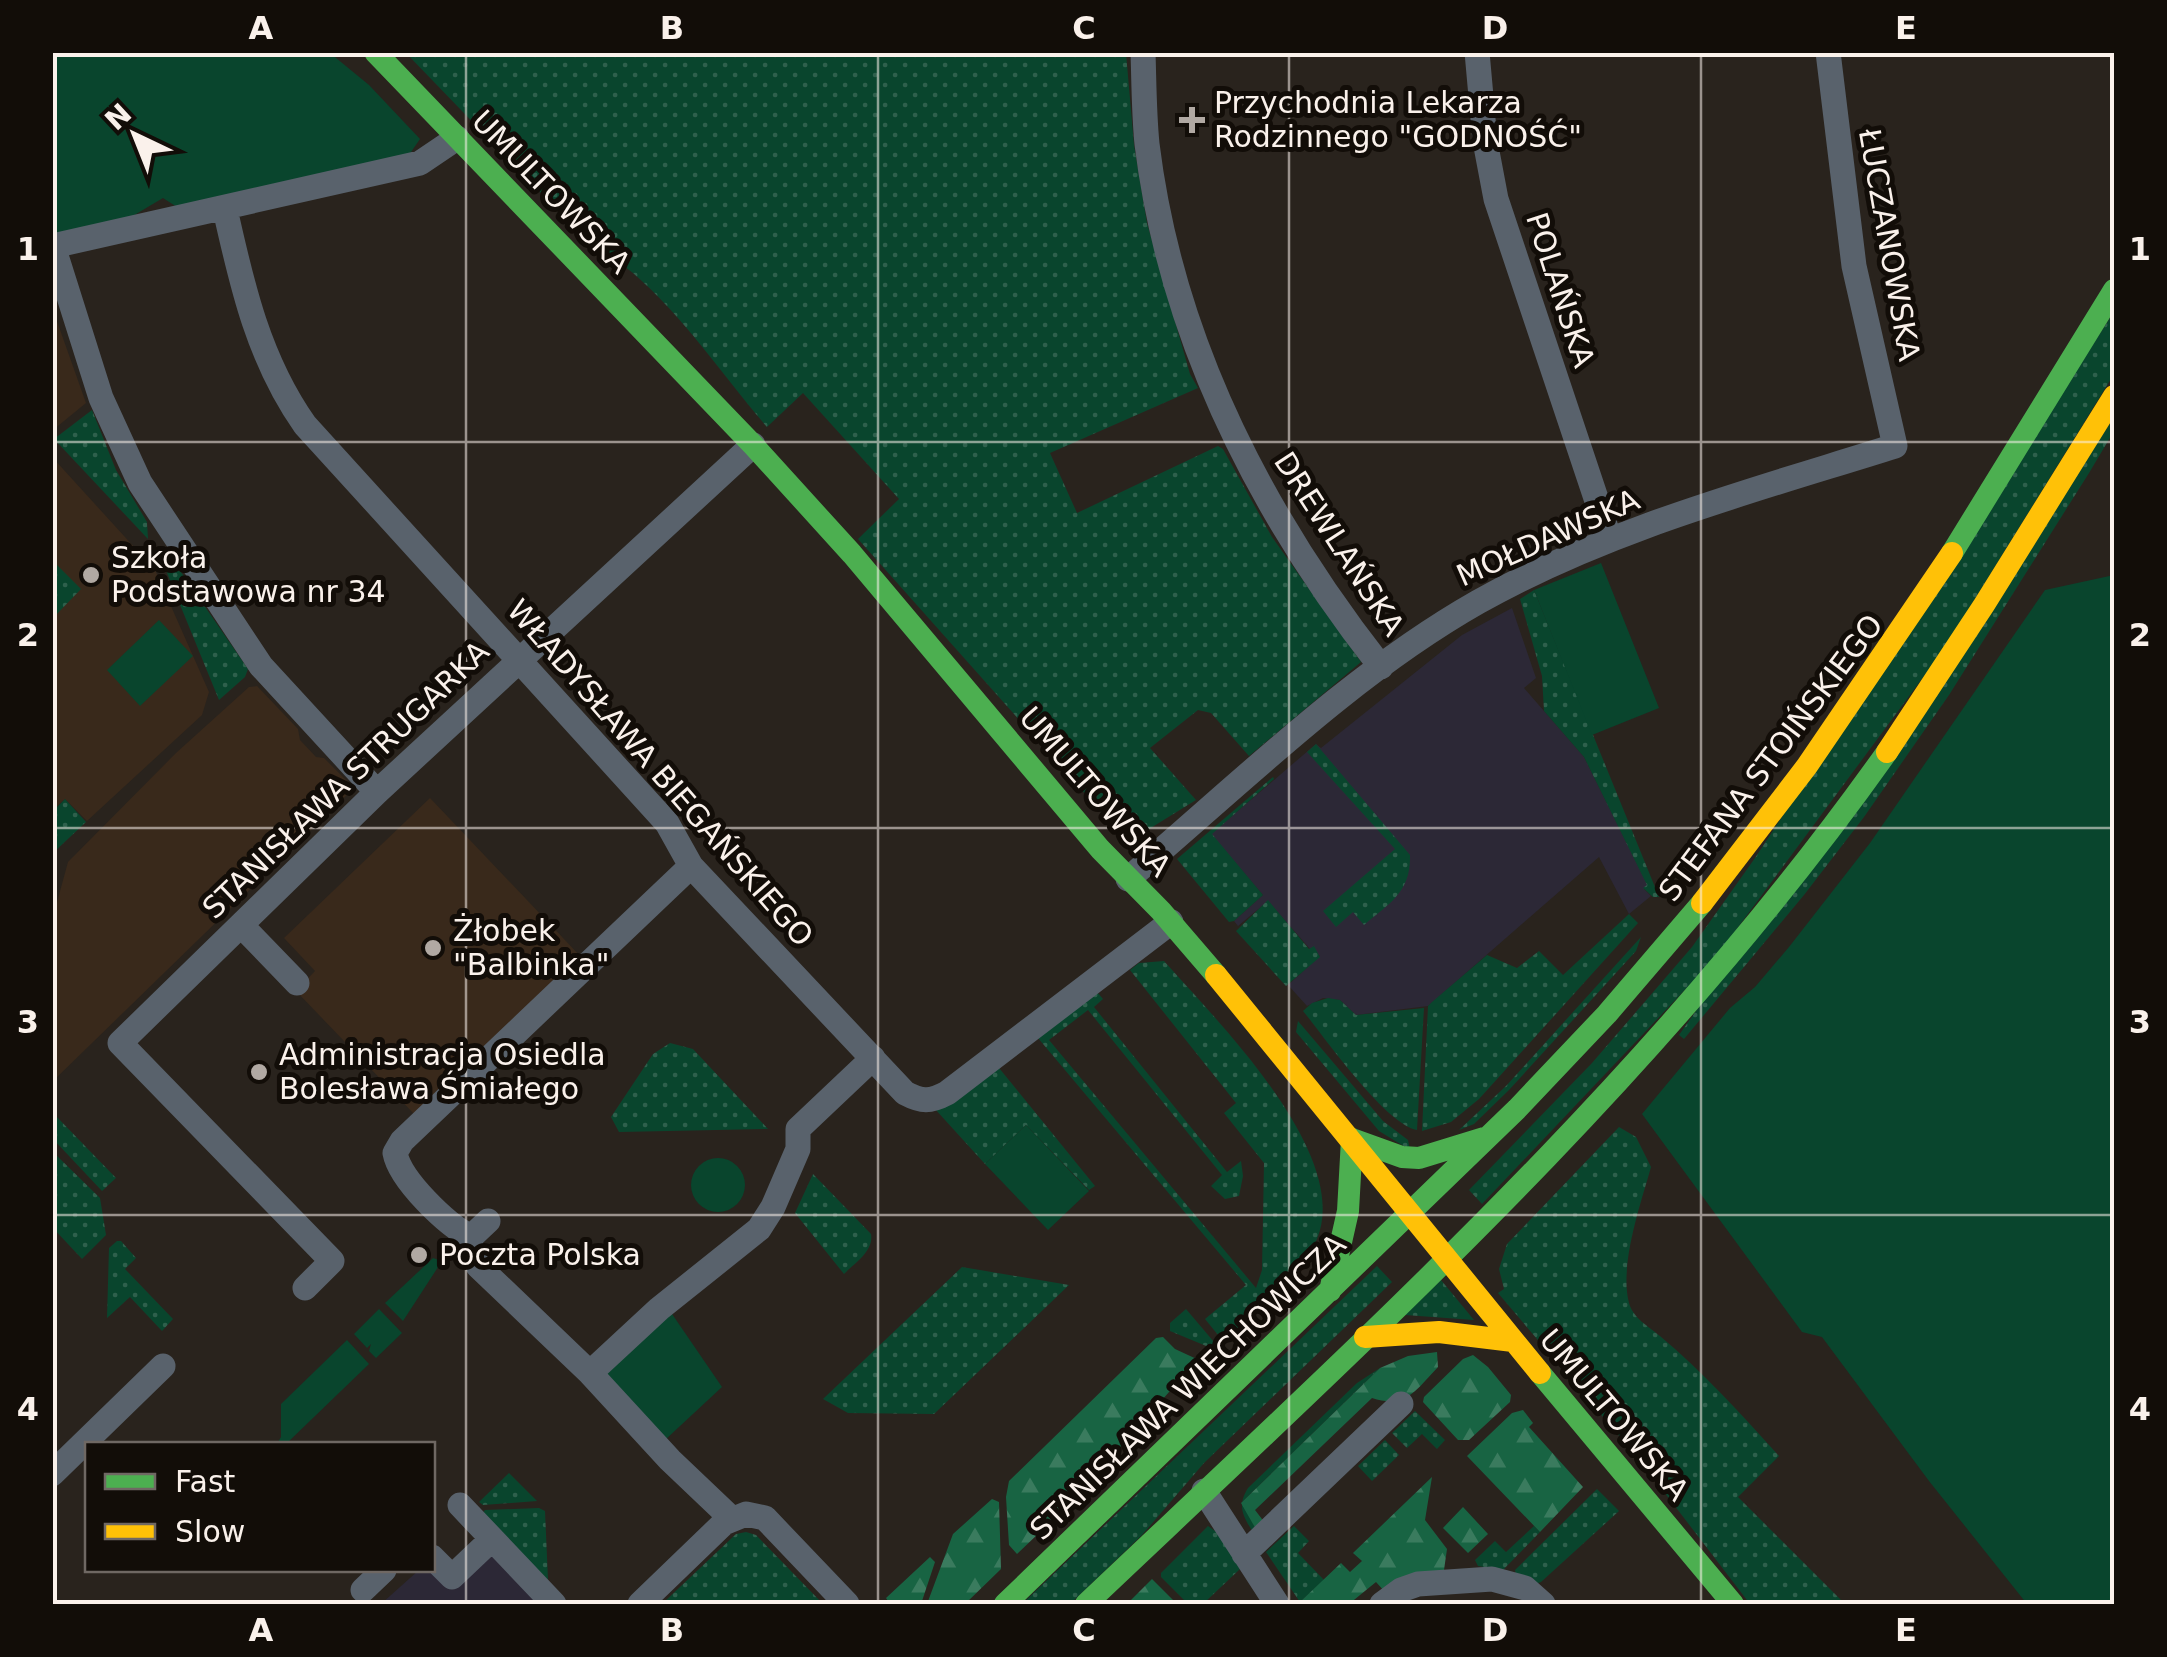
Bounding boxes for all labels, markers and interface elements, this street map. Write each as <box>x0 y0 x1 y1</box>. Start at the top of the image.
text: A <box>249 9 274 47</box>
text: B <box>660 9 684 47</box>
text: C <box>1072 9 1096 47</box>
text: D <box>1482 9 1508 47</box>
text: E <box>1895 9 1917 47</box>
north arrow <box>85 85 185 185</box>
place label: Przychodnia Lekarza Rodzinnego "GODNOŚĆ" <box>1214 85 1582 154</box>
text: N <box>98 97 138 137</box>
street label: UMULTOWSKA <box>465 103 638 281</box>
marker: Przychodnia Lekarza Rodzinnego "GODNOŚĆ" <box>1179 107 1205 133</box>
street label: ŁUCZANOWSKA <box>1852 125 1927 364</box>
street label: POLAŃSKA <box>1519 208 1602 372</box>
text: 1 <box>17 230 39 268</box>
text: 1 <box>2129 230 2151 268</box>
street label: DREWLAŃSKA <box>1267 445 1412 642</box>
street label: MOŁDAWSKA <box>1451 481 1645 593</box>
place label: Szkoła Podstawowa nr 34 <box>111 540 386 609</box>
marker: Szkoła Podstawowa nr 34 <box>80 564 102 586</box>
street label: WŁADYSŁAWA BIEGAŃSKIEGO <box>500 592 820 953</box>
street label: STEFANA STOIŃSKIEGO <box>1651 608 1890 908</box>
text: 2 <box>17 616 39 654</box>
text: 2 <box>2129 616 2151 654</box>
street label: STANISŁAWA STRUGARKA <box>195 633 496 926</box>
street label: UMULTOWSKA <box>1012 700 1179 884</box>
place label: Żłobek "Balbinka" <box>453 913 610 982</box>
marker: Żłobek "Balbinka" <box>422 937 444 959</box>
text: 3 <box>17 1003 39 1041</box>
text: 3 <box>2129 1003 2151 1041</box>
place label: Administracja Osiedla Bolesława Śmiałego <box>279 1037 606 1106</box>
marker: Administracja Osiedla Bolesława Śmiałego <box>248 1061 270 1083</box>
street label: STANISŁAWA WIECHOWICZA <box>1023 1226 1353 1547</box>
place label: Poczta Polska <box>439 1237 641 1272</box>
marker: Poczta Polska <box>408 1244 430 1266</box>
street label: UMULTOWSKA <box>1533 1322 1696 1508</box>
text: 4 <box>17 1390 39 1428</box>
text: 4 <box>2129 1390 2151 1428</box>
legend <box>85 1442 435 1572</box>
text: Fast <box>175 1464 236 1499</box>
text: Slow <box>175 1514 245 1549</box>
text: A <box>249 1611 274 1649</box>
text: B <box>660 1611 684 1649</box>
text: C <box>1072 1611 1096 1649</box>
text: D <box>1482 1611 1508 1649</box>
text: E <box>1895 1611 1917 1649</box>

